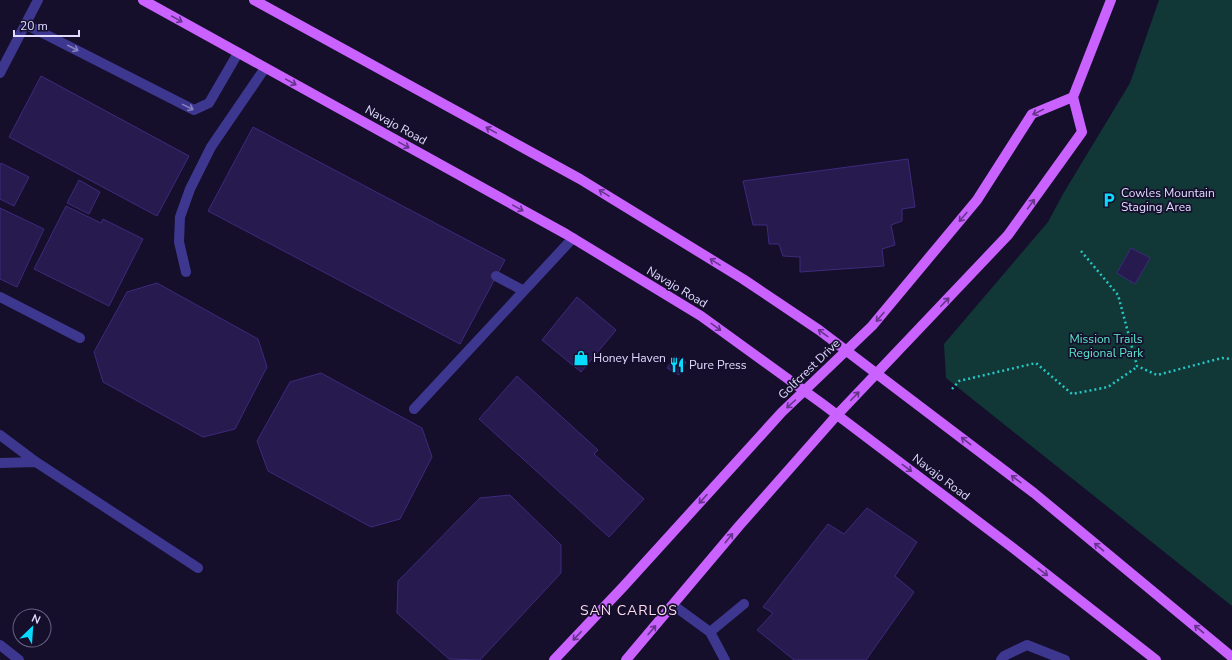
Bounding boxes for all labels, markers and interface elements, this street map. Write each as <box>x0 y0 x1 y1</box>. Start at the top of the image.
scale bar <box>14 12 79 38</box>
one-way arrow <box>171 16 183 23</box>
text: 20 m <box>20 18 48 34</box>
one-way arrow <box>66 45 78 52</box>
one-way arrow <box>284 78 296 86</box>
street label: Navajo Road <box>362 101 430 149</box>
one-way arrow <box>182 104 194 111</box>
one-way arrow <box>1032 109 1044 116</box>
one-way arrow <box>485 125 497 133</box>
one-way arrow <box>398 141 410 149</box>
place label: Cowles Mountain Staging Area <box>1121 185 1215 215</box>
one-way arrow <box>598 189 610 197</box>
parking icon: Cowles Mountain Staging Area <box>1100 191 1118 209</box>
one-way arrow <box>1027 199 1035 210</box>
one-way arrow <box>512 204 524 212</box>
one-way arrow <box>958 212 967 222</box>
one-way arrow <box>709 257 721 265</box>
street label: Navajo Road <box>644 263 710 311</box>
one-way arrow <box>940 297 949 307</box>
one-way arrow <box>875 311 884 322</box>
one-way arrow <box>710 322 721 331</box>
one-way arrow <box>818 329 829 337</box>
park label: Mission Trails Regional Park <box>1069 331 1144 361</box>
street label: Golfcrest Drive <box>775 335 843 403</box>
shop icon: Honey Haven <box>572 349 590 367</box>
place label: Honey Haven <box>593 350 666 366</box>
restaurant icon: Pure Press <box>668 356 686 374</box>
place label: Pure Press <box>689 357 747 373</box>
one-way arrow <box>851 390 860 401</box>
one-way arrow <box>786 399 796 408</box>
one-way arrow <box>960 436 971 445</box>
street label: Navajo Road <box>909 450 973 504</box>
one-way arrow <box>901 464 912 473</box>
one-way arrow <box>1010 474 1021 483</box>
one-way arrow <box>698 494 707 504</box>
one-way arrow <box>724 532 733 543</box>
one-way arrow <box>1094 542 1104 551</box>
one-way arrow <box>1038 568 1049 576</box>
district label: SAN CARLOS <box>580 601 678 620</box>
north arrow <box>12 608 52 648</box>
text: N <box>29 611 43 628</box>
one-way arrow <box>647 625 656 636</box>
one-way arrow <box>1194 625 1205 634</box>
one-way arrow <box>572 631 582 641</box>

